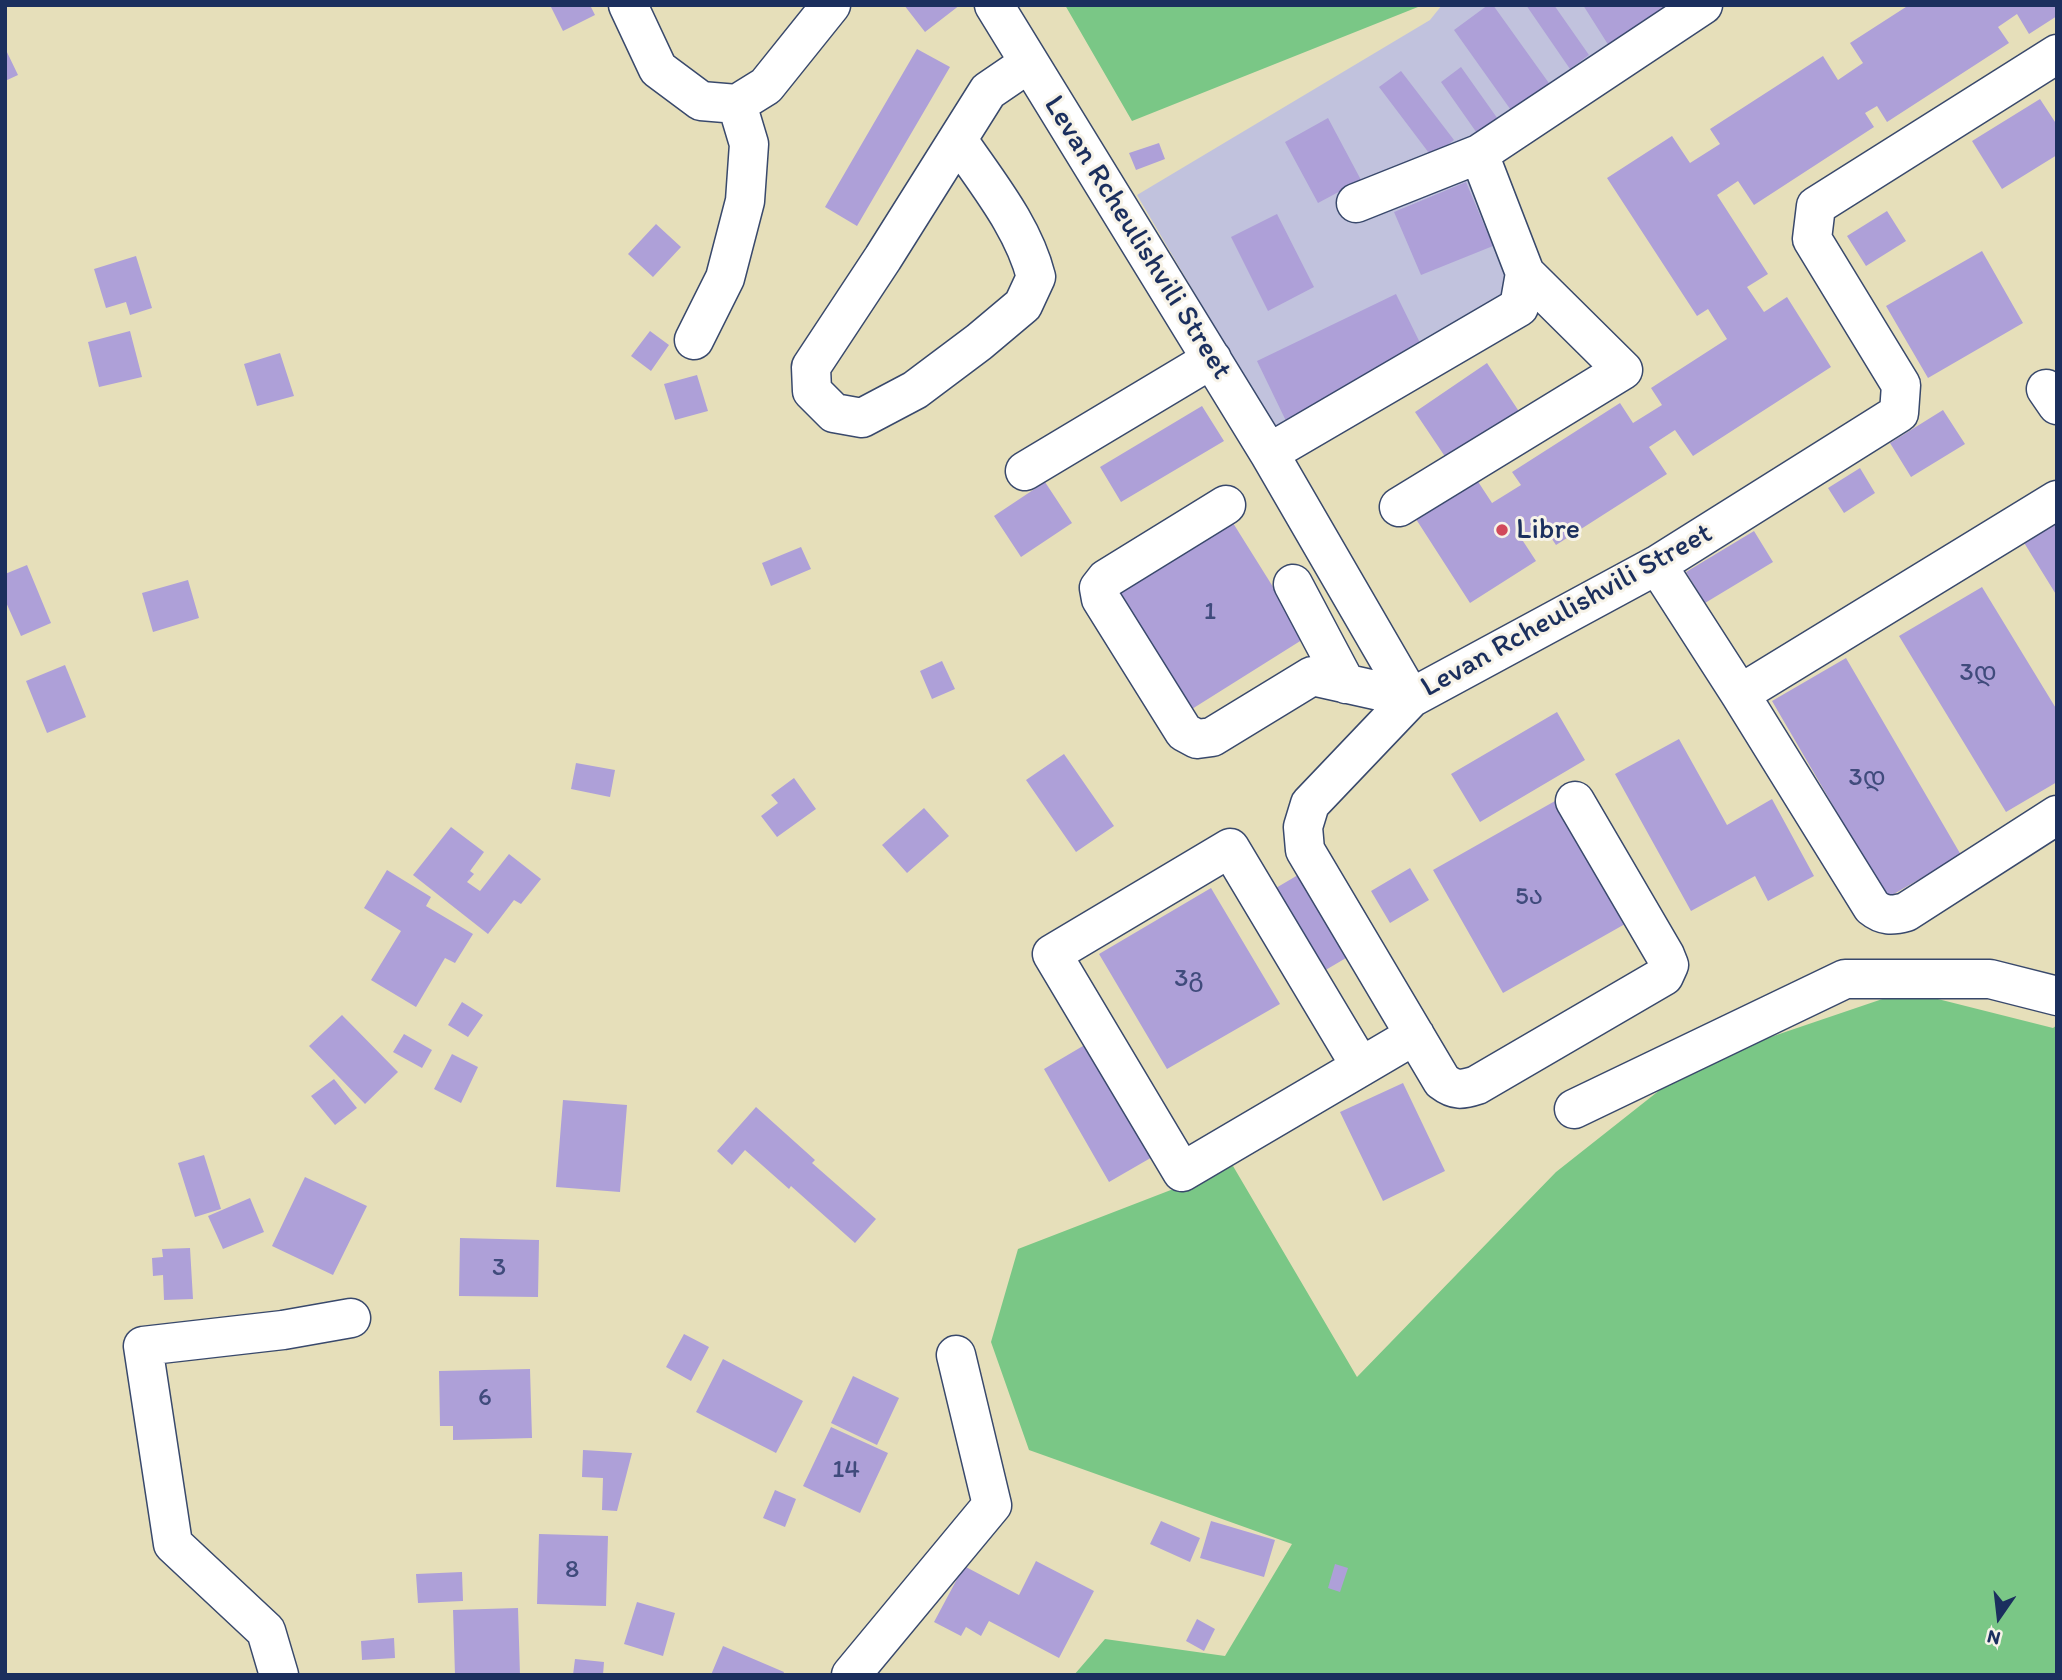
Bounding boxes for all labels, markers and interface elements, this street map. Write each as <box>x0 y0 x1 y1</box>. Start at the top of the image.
street label: Levan Rcheulishvili Street <box>1035 90 1239 386</box>
place label: Libre <box>1516 512 1580 548</box>
street label: Levan Rcheulishvili Street <box>1415 516 1719 706</box>
marker: Libre <box>1494 522 1510 538</box>
house number: 1 <box>1204 596 1216 628</box>
house number: 3დ <box>1959 657 1997 689</box>
house number: 3დ <box>1848 762 1886 794</box>
house number: 5ა <box>1515 881 1543 913</box>
house number: 3გ <box>1174 963 1204 995</box>
house number: 3 <box>492 1252 506 1284</box>
house number: 6 <box>478 1382 492 1414</box>
house number: 14 <box>832 1454 860 1486</box>
house number: 8 <box>565 1554 579 1586</box>
north arrow <box>1964 1582 2034 1652</box>
text: N <box>1985 1625 2003 1651</box>

